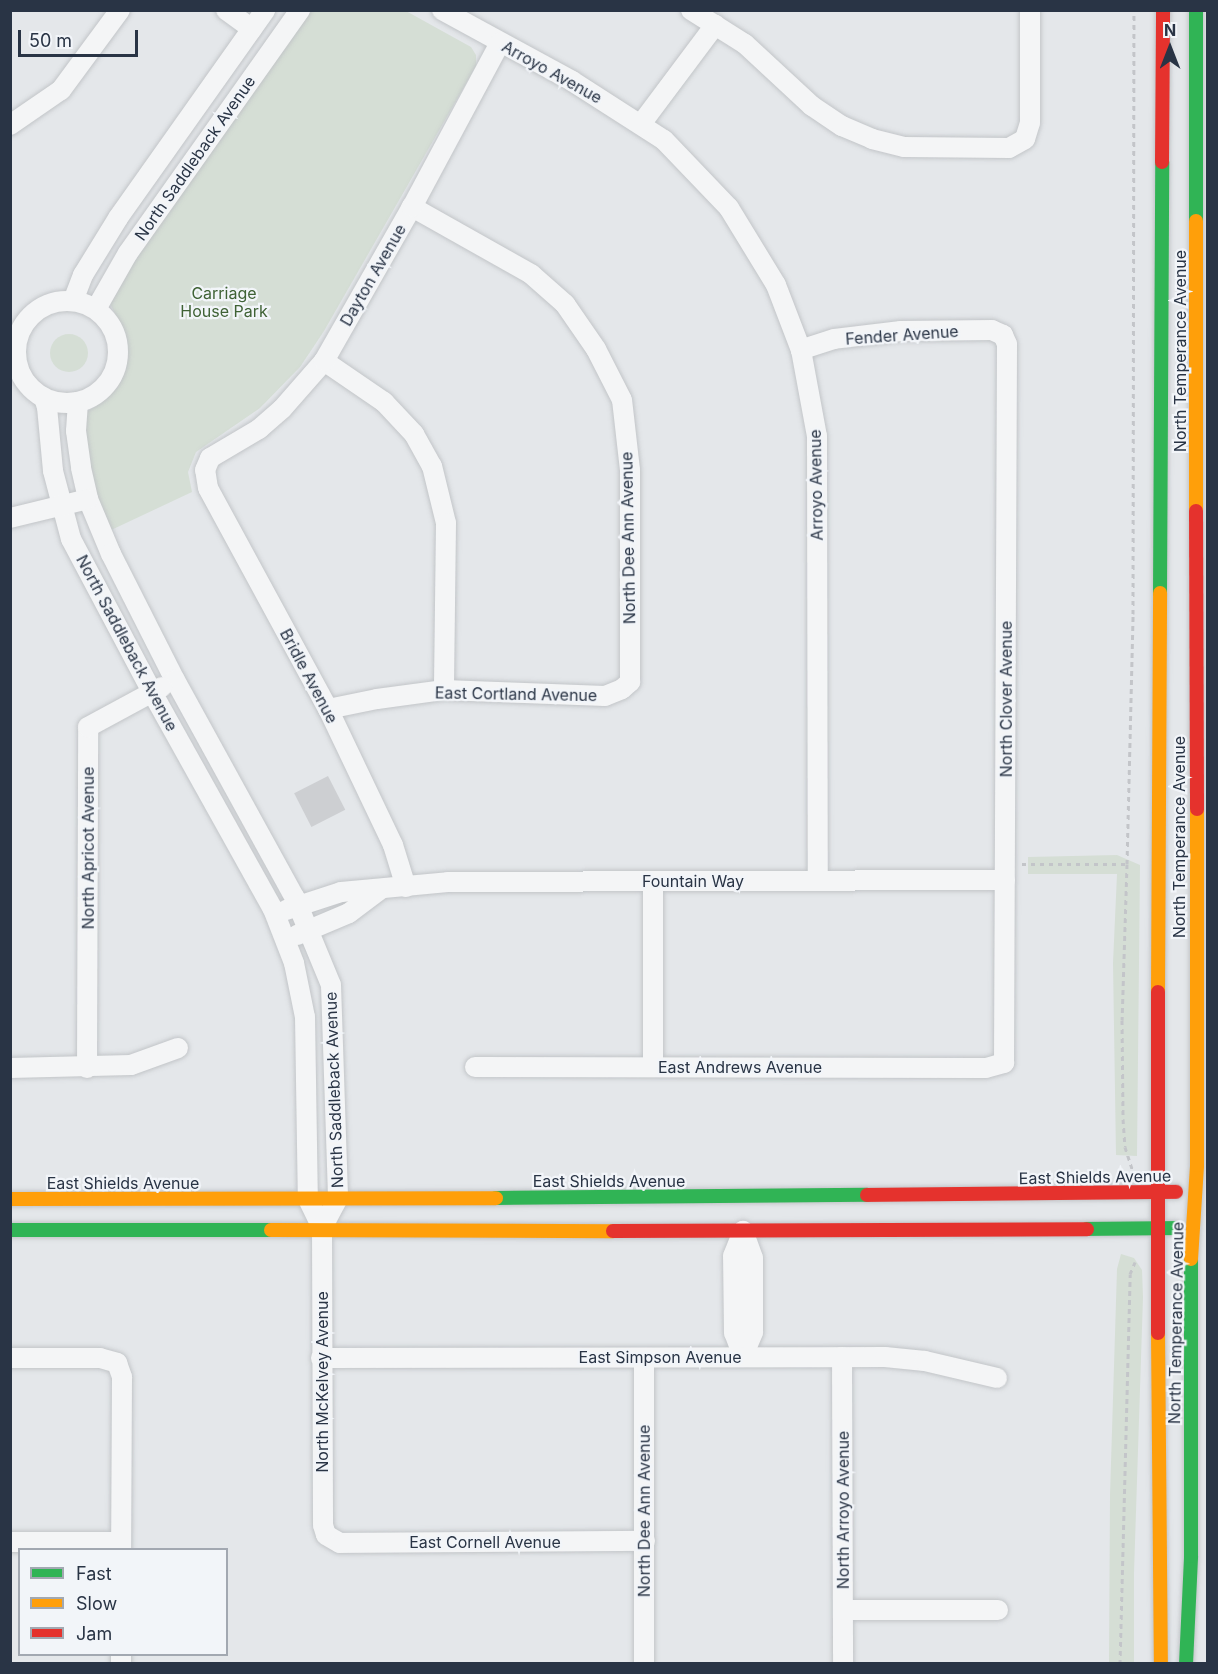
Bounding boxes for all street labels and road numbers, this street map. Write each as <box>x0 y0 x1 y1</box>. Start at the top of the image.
street label: Arroyo Avenue <box>499 37 605 107</box>
street label: North Saddleback Avenue <box>131 72 259 244</box>
street label: Dayton Avenue <box>336 221 410 329</box>
street label: North Temperance Avenue <box>1170 250 1190 452</box>
street label: Fender Avenue <box>845 321 959 349</box>
street label: Arroyo Avenue <box>805 429 827 541</box>
street label: North Dee Ann Avenue <box>617 452 639 624</box>
street label: North Saddleback Avenue <box>72 552 182 734</box>
street label: North Clover Avenue <box>996 621 1016 777</box>
street label: Bridle Avenue <box>276 625 342 727</box>
street label: East Cortland Avenue <box>435 683 597 705</box>
street label: North Temperance Avenue <box>1169 736 1189 938</box>
street label: North Apricot Avenue <box>78 767 98 929</box>
street label: Fountain Way <box>642 871 744 891</box>
street label: North Saddleback Avenue <box>321 991 347 1189</box>
street label: East Andrews Avenue <box>658 1057 822 1077</box>
street label: East Shields Avenue <box>1019 1166 1171 1188</box>
street label: East Shields Avenue <box>533 1171 685 1191</box>
street label: East Shields Avenue <box>47 1173 199 1193</box>
street label: North Temperance Avenue <box>1165 1222 1187 1424</box>
street label: North McKelvey Avenue <box>312 1291 332 1473</box>
street label: East Simpson Avenue <box>579 1347 741 1367</box>
street label: North Dee Ann Avenue <box>634 1425 654 1597</box>
street label: North Arroyo Avenue <box>833 1431 853 1589</box>
street label: East Cornell Avenue <box>409 1532 561 1552</box>

